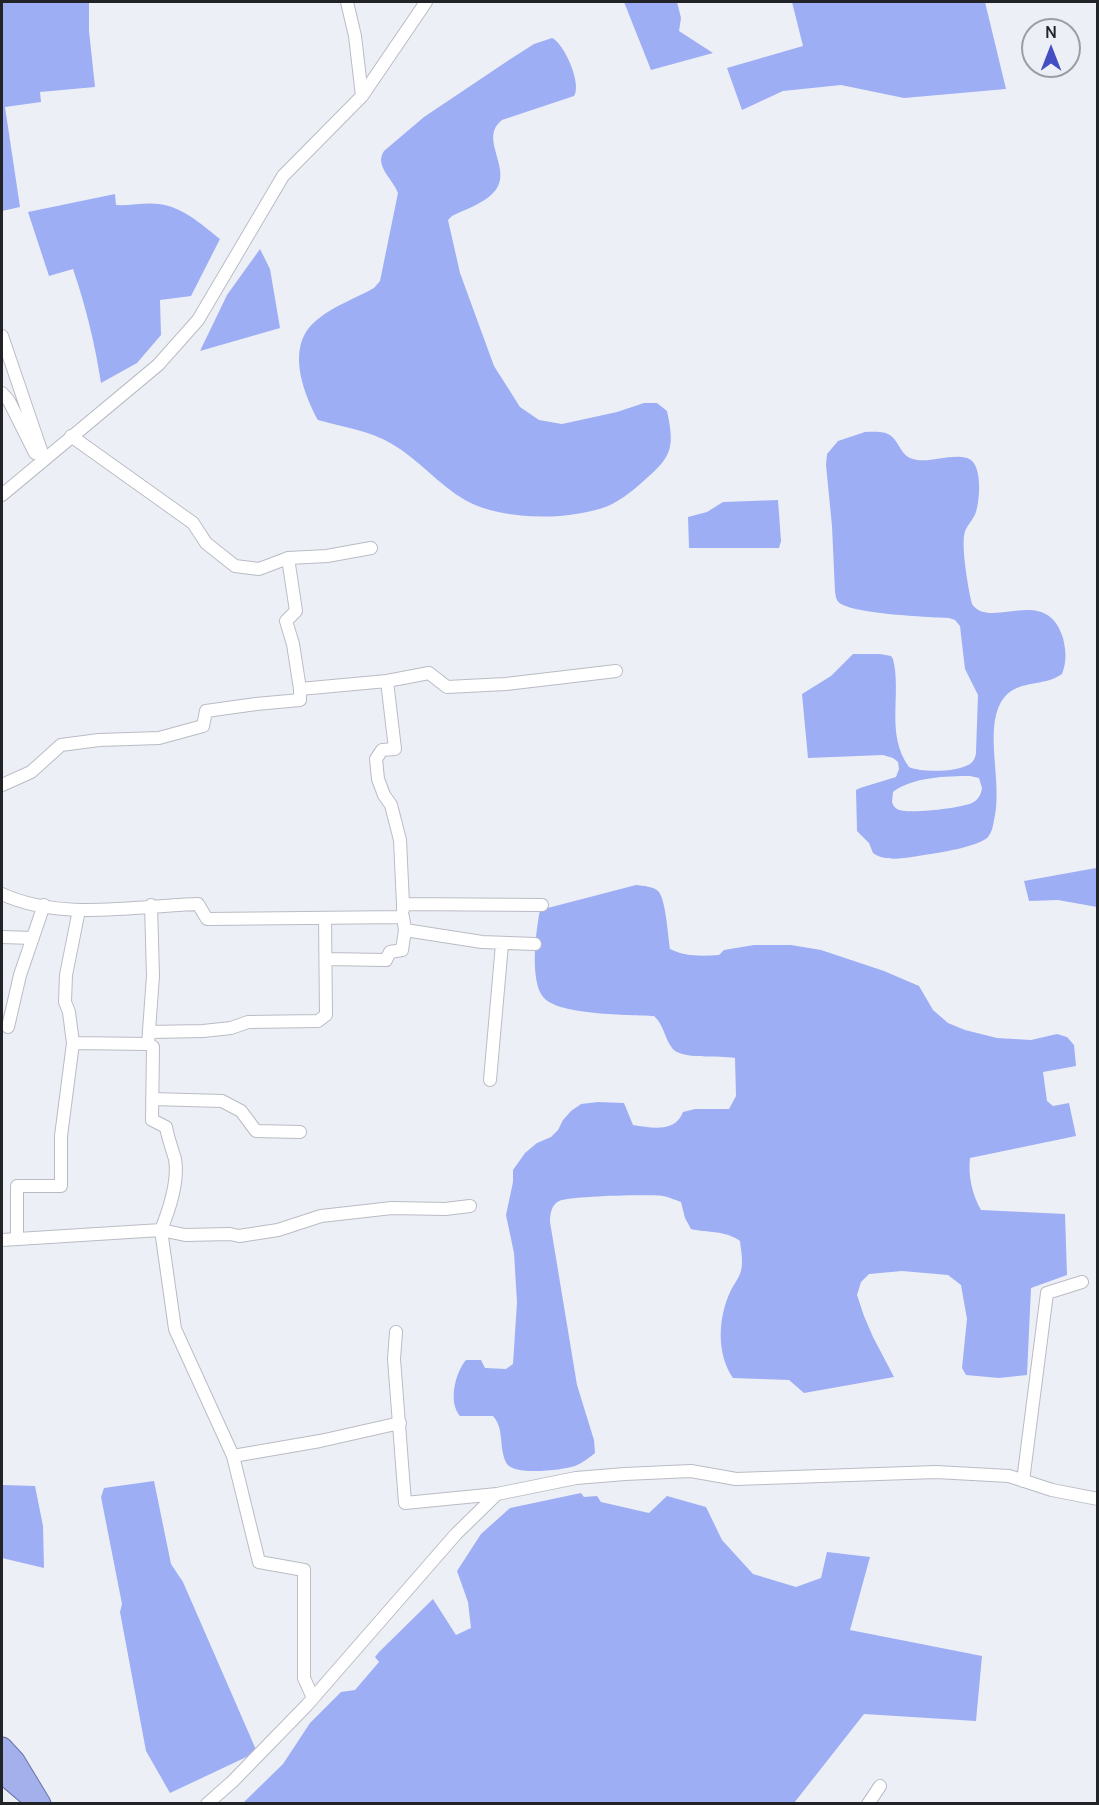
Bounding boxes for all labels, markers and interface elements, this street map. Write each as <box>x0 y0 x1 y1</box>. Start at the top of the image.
north arrow <box>1021 18 1081 78</box>
text: N <box>1045 21 1057 43</box>

